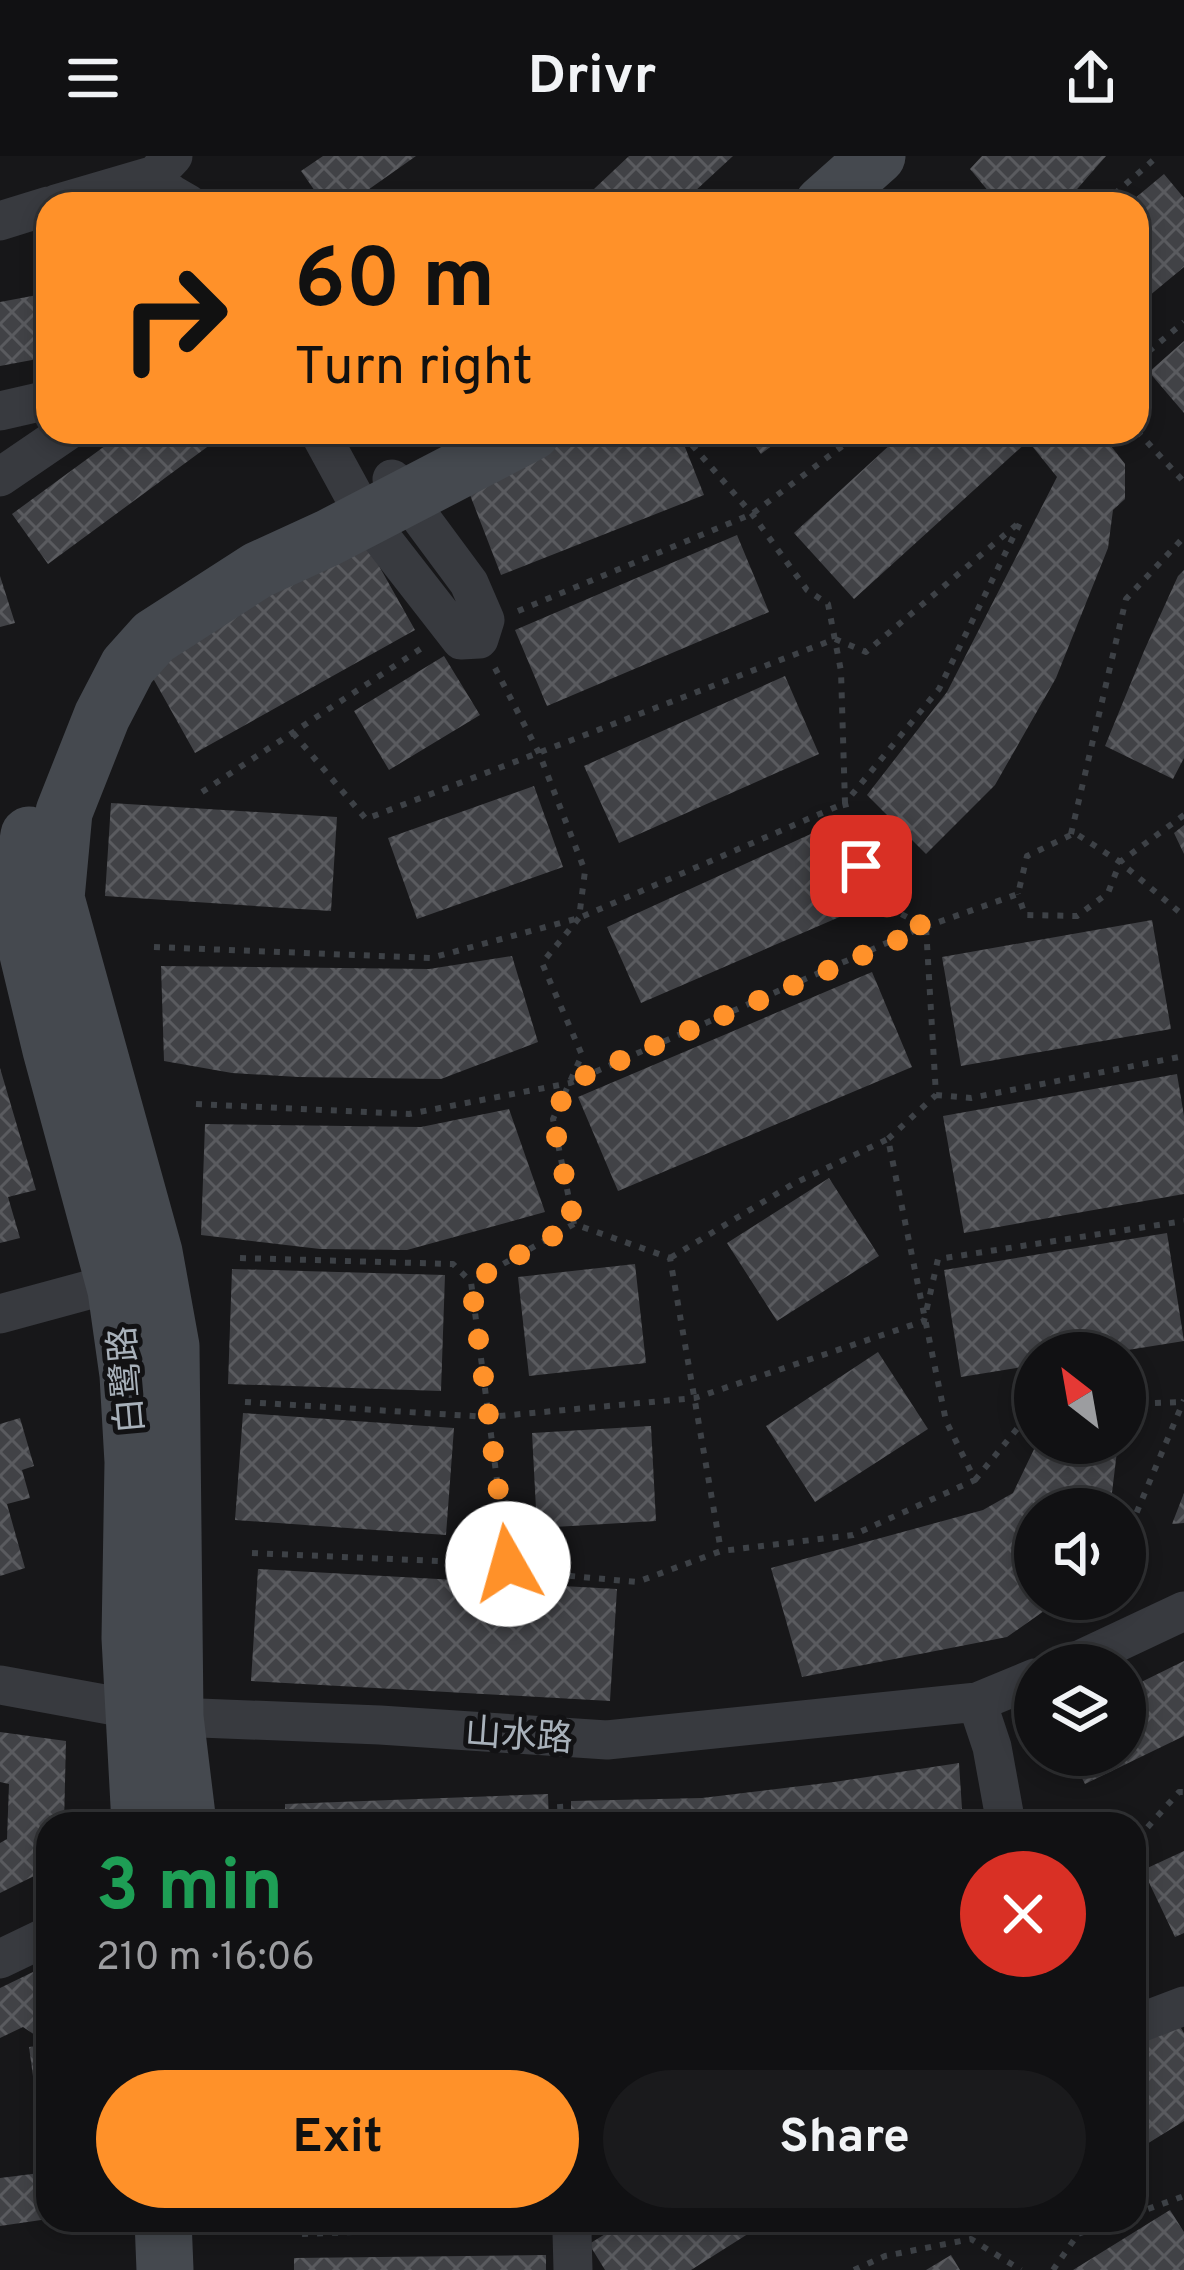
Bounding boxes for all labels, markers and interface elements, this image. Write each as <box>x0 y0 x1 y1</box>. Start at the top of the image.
text: Drivr <box>528 44 656 113</box>
icon: menu <box>60 45 126 111</box>
icon: share <box>1058 45 1124 111</box>
text: 60 m <box>294 231 495 337</box>
icon: right <box>96 240 252 396</box>
text: Turn right <box>294 335 533 404</box>
pin <box>810 815 912 917</box>
icon: arrive <box>828 833 894 899</box>
street label: 白鹭路 <box>101 1324 157 1435</box>
north arrow <box>1014 1332 1146 1464</box>
map controls <box>1014 1332 1146 1776</box>
button: sound <box>1014 1488 1146 1620</box>
position arrow <box>445 1501 571 1627</box>
button: layers <box>1014 1644 1146 1776</box>
street label: 山水路 <box>463 1711 574 1765</box>
text: 3 min <box>96 1844 283 1936</box>
button: close <box>960 1851 1086 1977</box>
text: 210 m · 16:06 <box>96 1935 315 1984</box>
button: Exit <box>96 2070 579 2208</box>
button: Share <box>603 2070 1086 2208</box>

